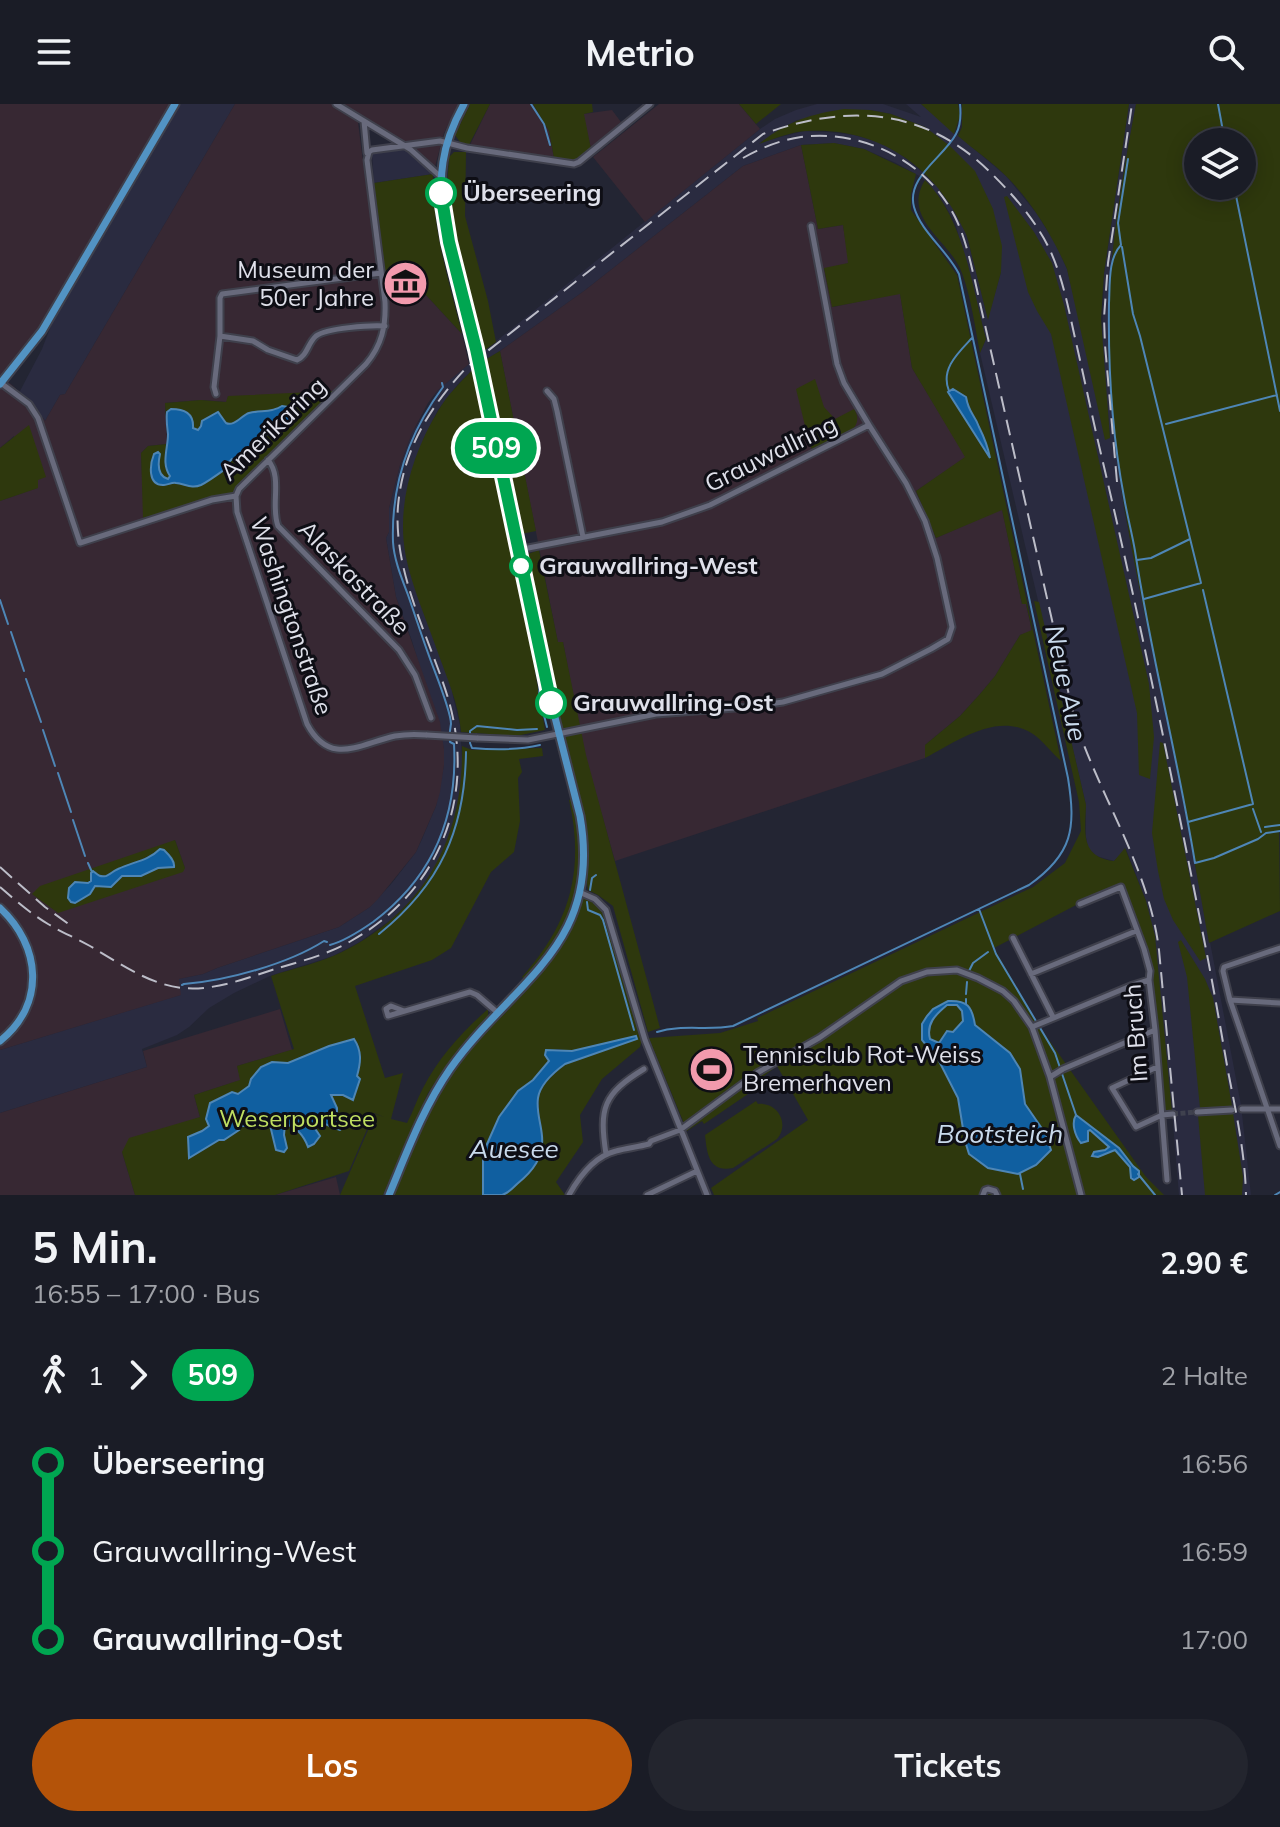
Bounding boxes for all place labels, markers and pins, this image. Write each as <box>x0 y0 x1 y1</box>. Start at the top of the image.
place label: Überseering <box>463 177 602 207</box>
marker: Überseering <box>426 178 456 208</box>
place label: Museum der 50er Jahre <box>237 254 374 312</box>
museum icon: Museum der 50er Jahre <box>381 260 429 308</box>
place label: Grauwallring-West <box>539 550 758 580</box>
marker: Grauwallring-West <box>510 555 532 577</box>
place label: Grauwallring-Ost <box>573 687 773 717</box>
marker: Grauwallring-Ost <box>536 688 566 718</box>
place label: Tennisclub Rot-Weiss Bremerhaven <box>743 1039 982 1097</box>
sports icon: Tennisclub Rot-Weiss Bremerhaven <box>688 1045 736 1093</box>

